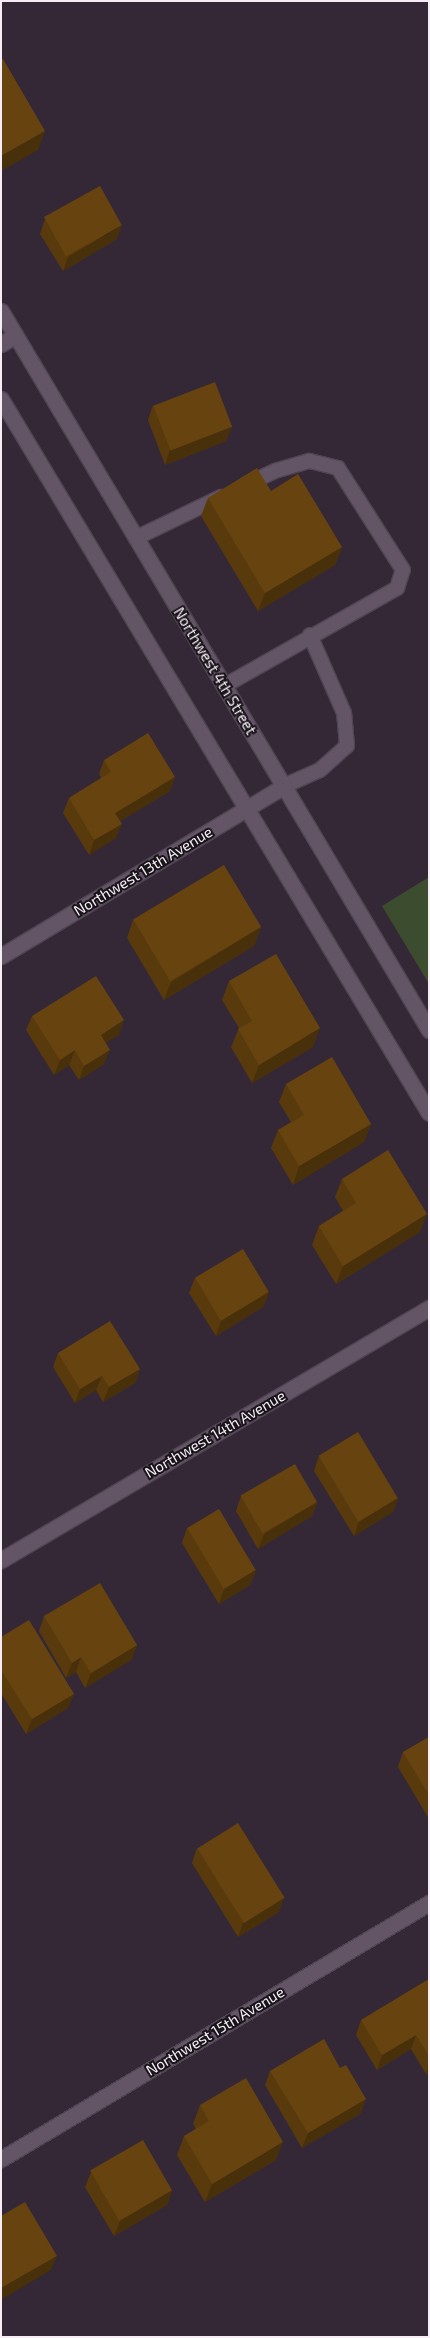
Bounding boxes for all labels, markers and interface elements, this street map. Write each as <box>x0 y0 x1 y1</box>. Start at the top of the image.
street label: Northwest 4th Street <box>170 604 260 738</box>
street label: Northwest 13th Avenue <box>70 822 216 920</box>
street label: Northwest 14th Avenue <box>141 1386 289 1482</box>
street label: Northwest 15th Avenue <box>142 1982 288 2080</box>

